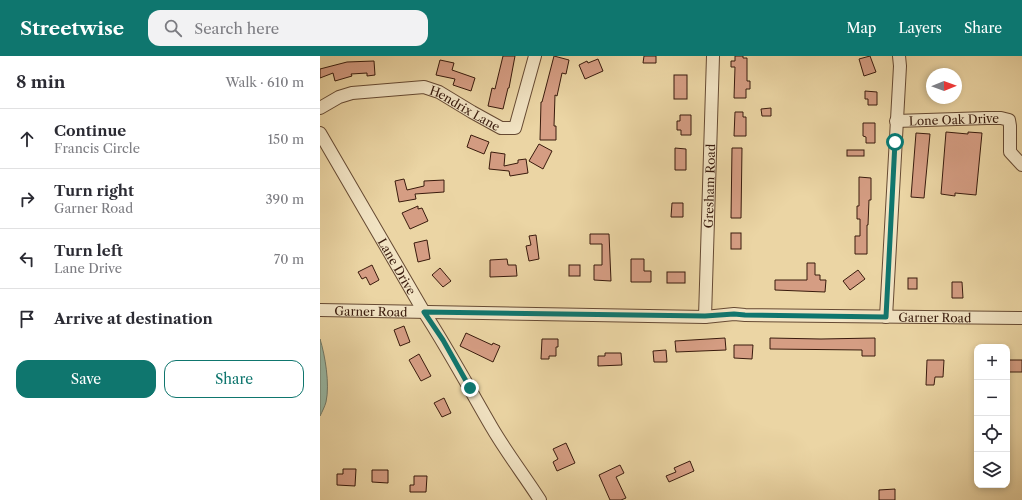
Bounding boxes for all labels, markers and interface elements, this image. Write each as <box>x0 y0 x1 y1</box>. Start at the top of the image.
search box <box>148 10 428 46</box>
text: Streetwise <box>20 17 124 40</box>
icon: search <box>162 17 184 39</box>
text: Search here <box>194 19 279 38</box>
text: Map <box>846 19 876 37</box>
text: Layers <box>898 19 942 37</box>
text: Share <box>964 19 1002 37</box>
north arrow <box>926 68 962 104</box>
text: 8 min <box>16 72 65 92</box>
text: Walk · 610 m <box>225 74 304 90</box>
street label: Hendrix Lane <box>428 82 503 134</box>
street label: Lone Oak Drive <box>909 111 999 128</box>
text: Continue <box>54 121 126 140</box>
icon: ahead <box>16 128 38 150</box>
text: 150 m <box>268 131 304 147</box>
route start <box>886 133 904 151</box>
text: Francis Circle <box>54 140 140 156</box>
street label: Gresham Road <box>700 143 718 229</box>
text: Turn right <box>54 181 134 200</box>
icon: right <box>16 188 38 210</box>
text: 390 m <box>265 191 304 207</box>
text: Garner Road <box>54 200 133 216</box>
street label: Lane Drive <box>375 235 420 297</box>
text: Turn left <box>54 241 123 260</box>
icon: left <box>16 248 38 270</box>
text: 70 m <box>274 251 304 267</box>
text: Lane Drive <box>54 260 122 276</box>
street label: Garner Road <box>334 303 408 319</box>
icon: arrive <box>16 308 38 330</box>
text: Arrive at destination <box>54 309 213 328</box>
street label: Garner Road <box>898 309 972 325</box>
map controls <box>974 344 1010 488</box>
button: + <box>974 344 1010 380</box>
button: Save <box>16 360 156 398</box>
button: Share <box>164 360 304 398</box>
route end <box>461 379 479 397</box>
button: − <box>974 380 1010 416</box>
button: locate <box>974 416 1010 452</box>
button: layers <box>974 452 1010 488</box>

